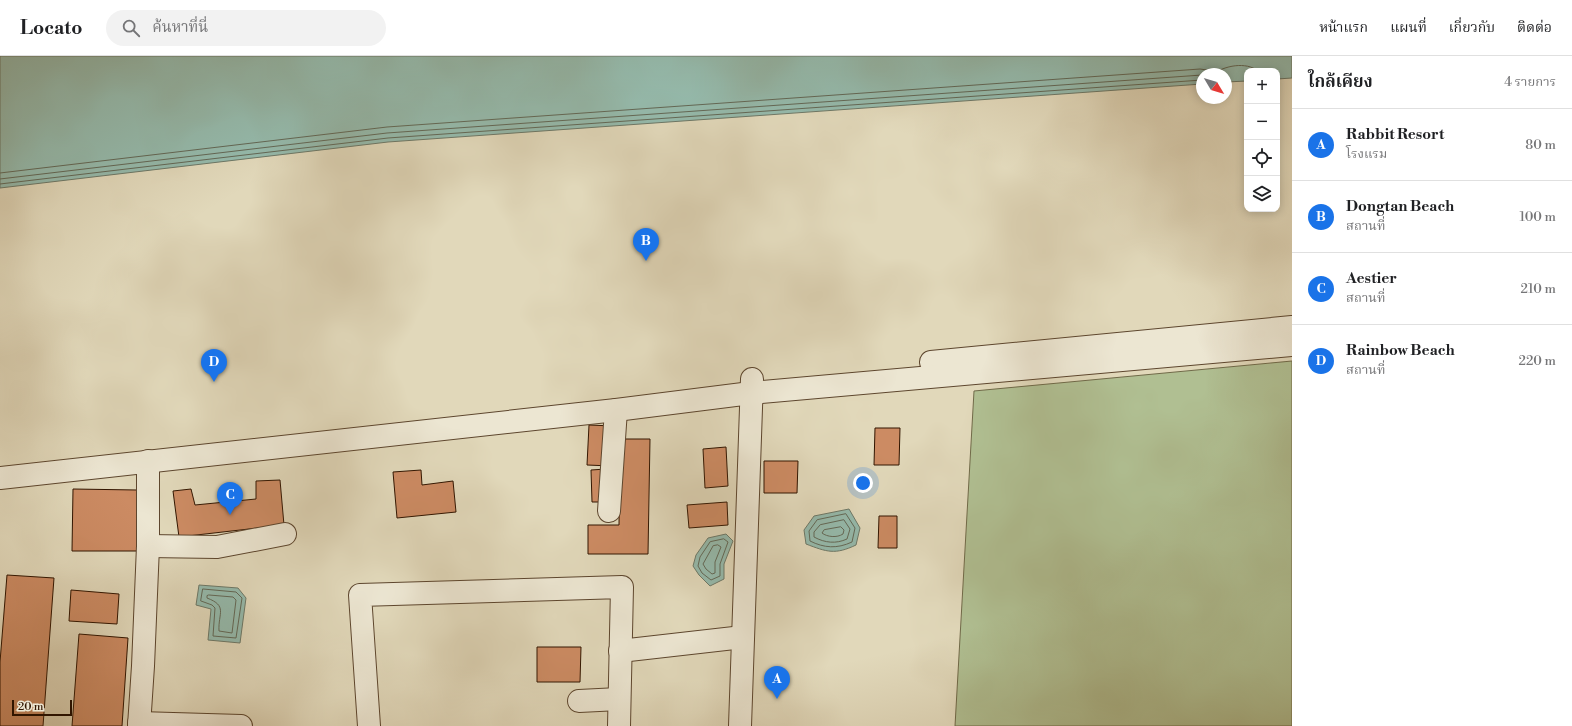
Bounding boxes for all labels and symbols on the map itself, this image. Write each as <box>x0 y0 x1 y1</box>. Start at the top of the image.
north arrow <box>1196 68 1232 104</box>
pin: B <box>633 228 659 261</box>
pin: D <box>201 349 227 382</box>
your location <box>853 473 873 493</box>
pin: C <box>217 482 243 515</box>
pin: A <box>764 666 790 699</box>
scale bar <box>12 698 72 717</box>

